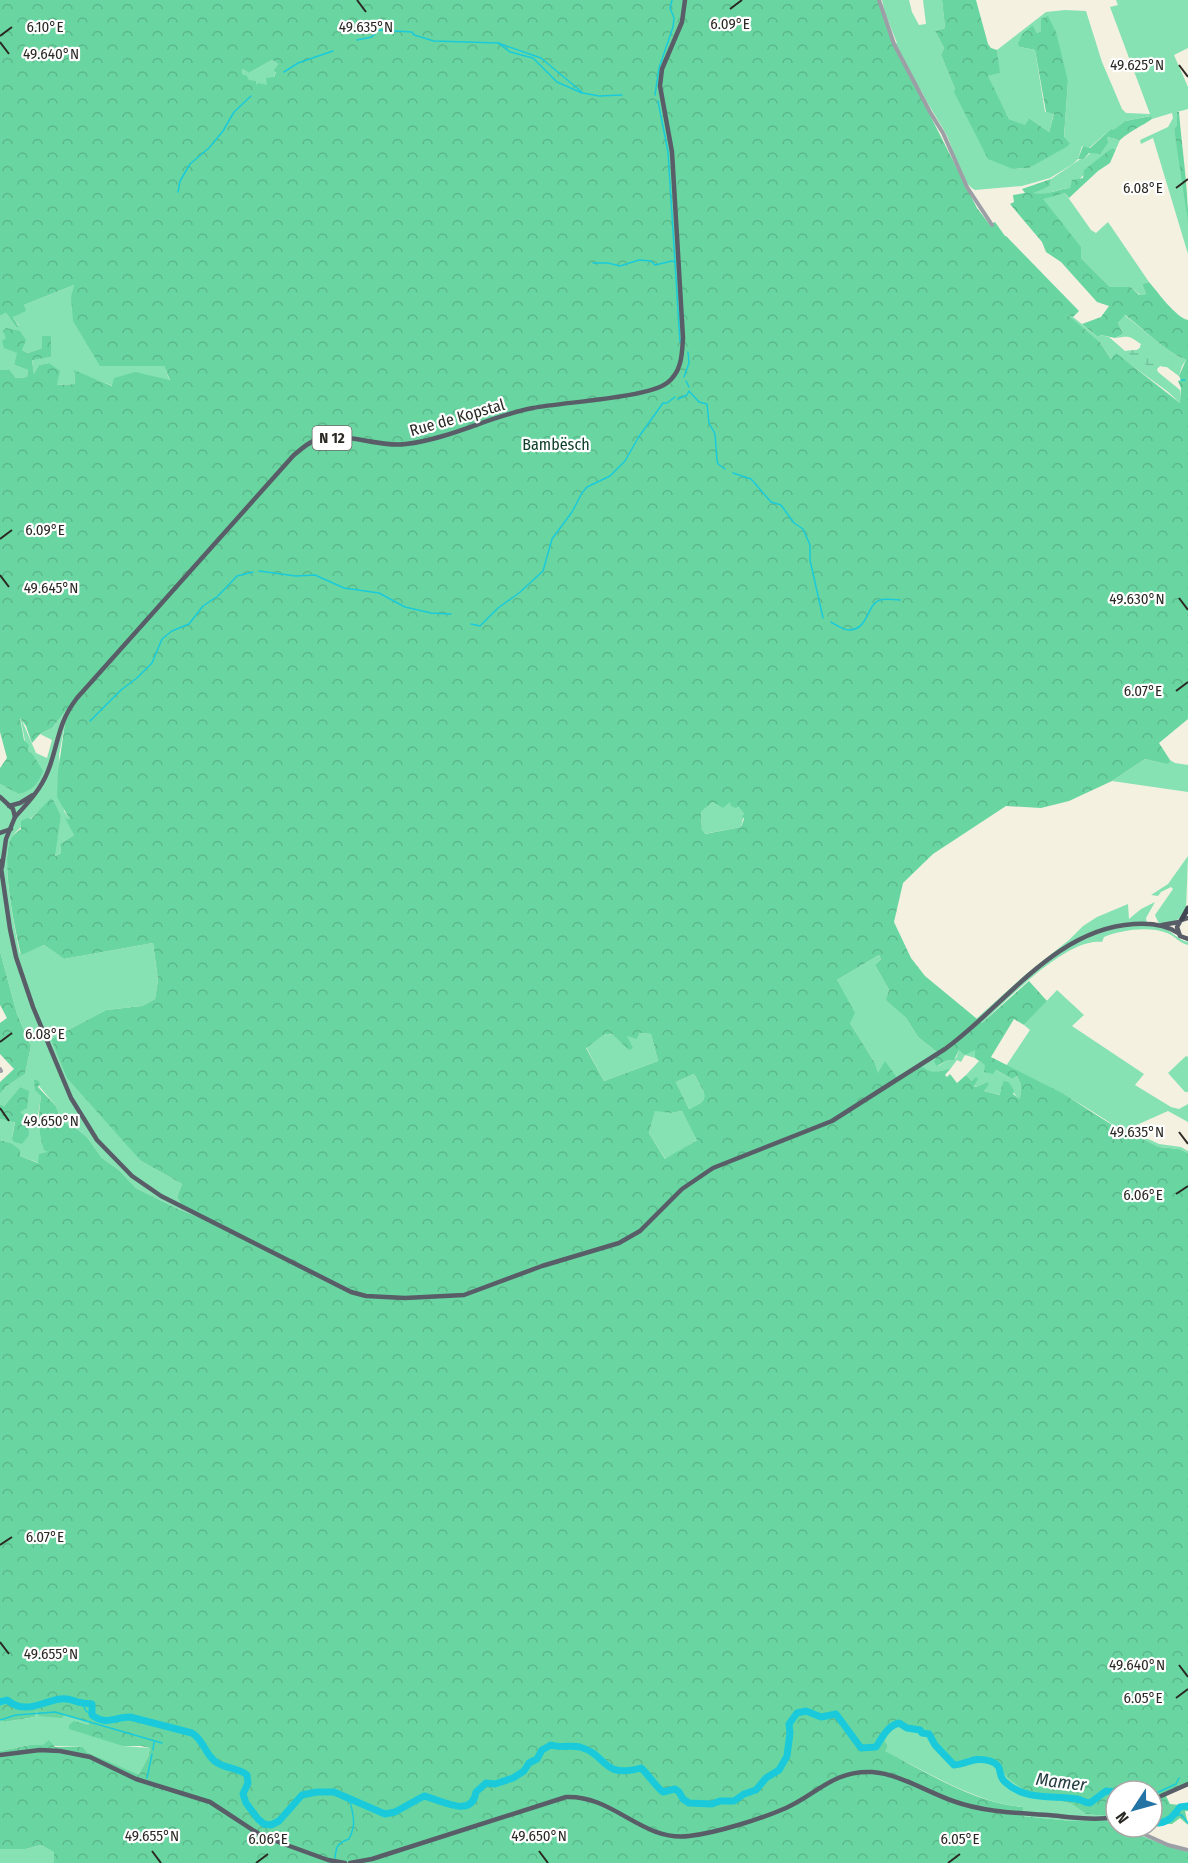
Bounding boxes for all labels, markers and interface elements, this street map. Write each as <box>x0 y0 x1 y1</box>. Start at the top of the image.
text: 6.09°E <box>710 15 750 33</box>
text: 6.10°E <box>27 18 63 36</box>
text: 49.635°N <box>339 18 393 36</box>
text: 49.640°N <box>23 45 79 63</box>
text: 49.625°N <box>1110 56 1164 74</box>
text: 6.08°E <box>1123 179 1163 197</box>
street label: Rue de Kopstal <box>407 395 507 440</box>
road number: N 12 <box>312 426 352 450</box>
park label: Bambësch <box>522 435 590 454</box>
text: 6.09°E <box>25 521 65 539</box>
text: 49.645°N <box>24 579 78 597</box>
text: 49.630°N <box>1109 590 1165 608</box>
text: 6.07°E <box>1124 682 1162 700</box>
text: 6.08°E <box>25 1025 65 1043</box>
text: 49.650°N <box>23 1112 79 1130</box>
text: 49.635°N <box>1110 1123 1164 1141</box>
text: 6.06°E <box>1123 1186 1163 1204</box>
text: 6.07°E <box>26 1528 64 1546</box>
text: 49.655°N <box>24 1645 78 1663</box>
text: 49.640°N <box>1109 1656 1165 1674</box>
text: 6.05°E <box>1123 1689 1163 1707</box>
water label: Mamer <box>1035 1768 1088 1796</box>
north arrow <box>1104 1779 1164 1839</box>
text: N <box>1112 1808 1133 1827</box>
text: 49.655°N <box>125 1827 179 1845</box>
text: 49.650°N <box>511 1827 567 1845</box>
text: 6.06°E <box>248 1830 288 1848</box>
text: 6.05°E <box>940 1830 980 1848</box>

